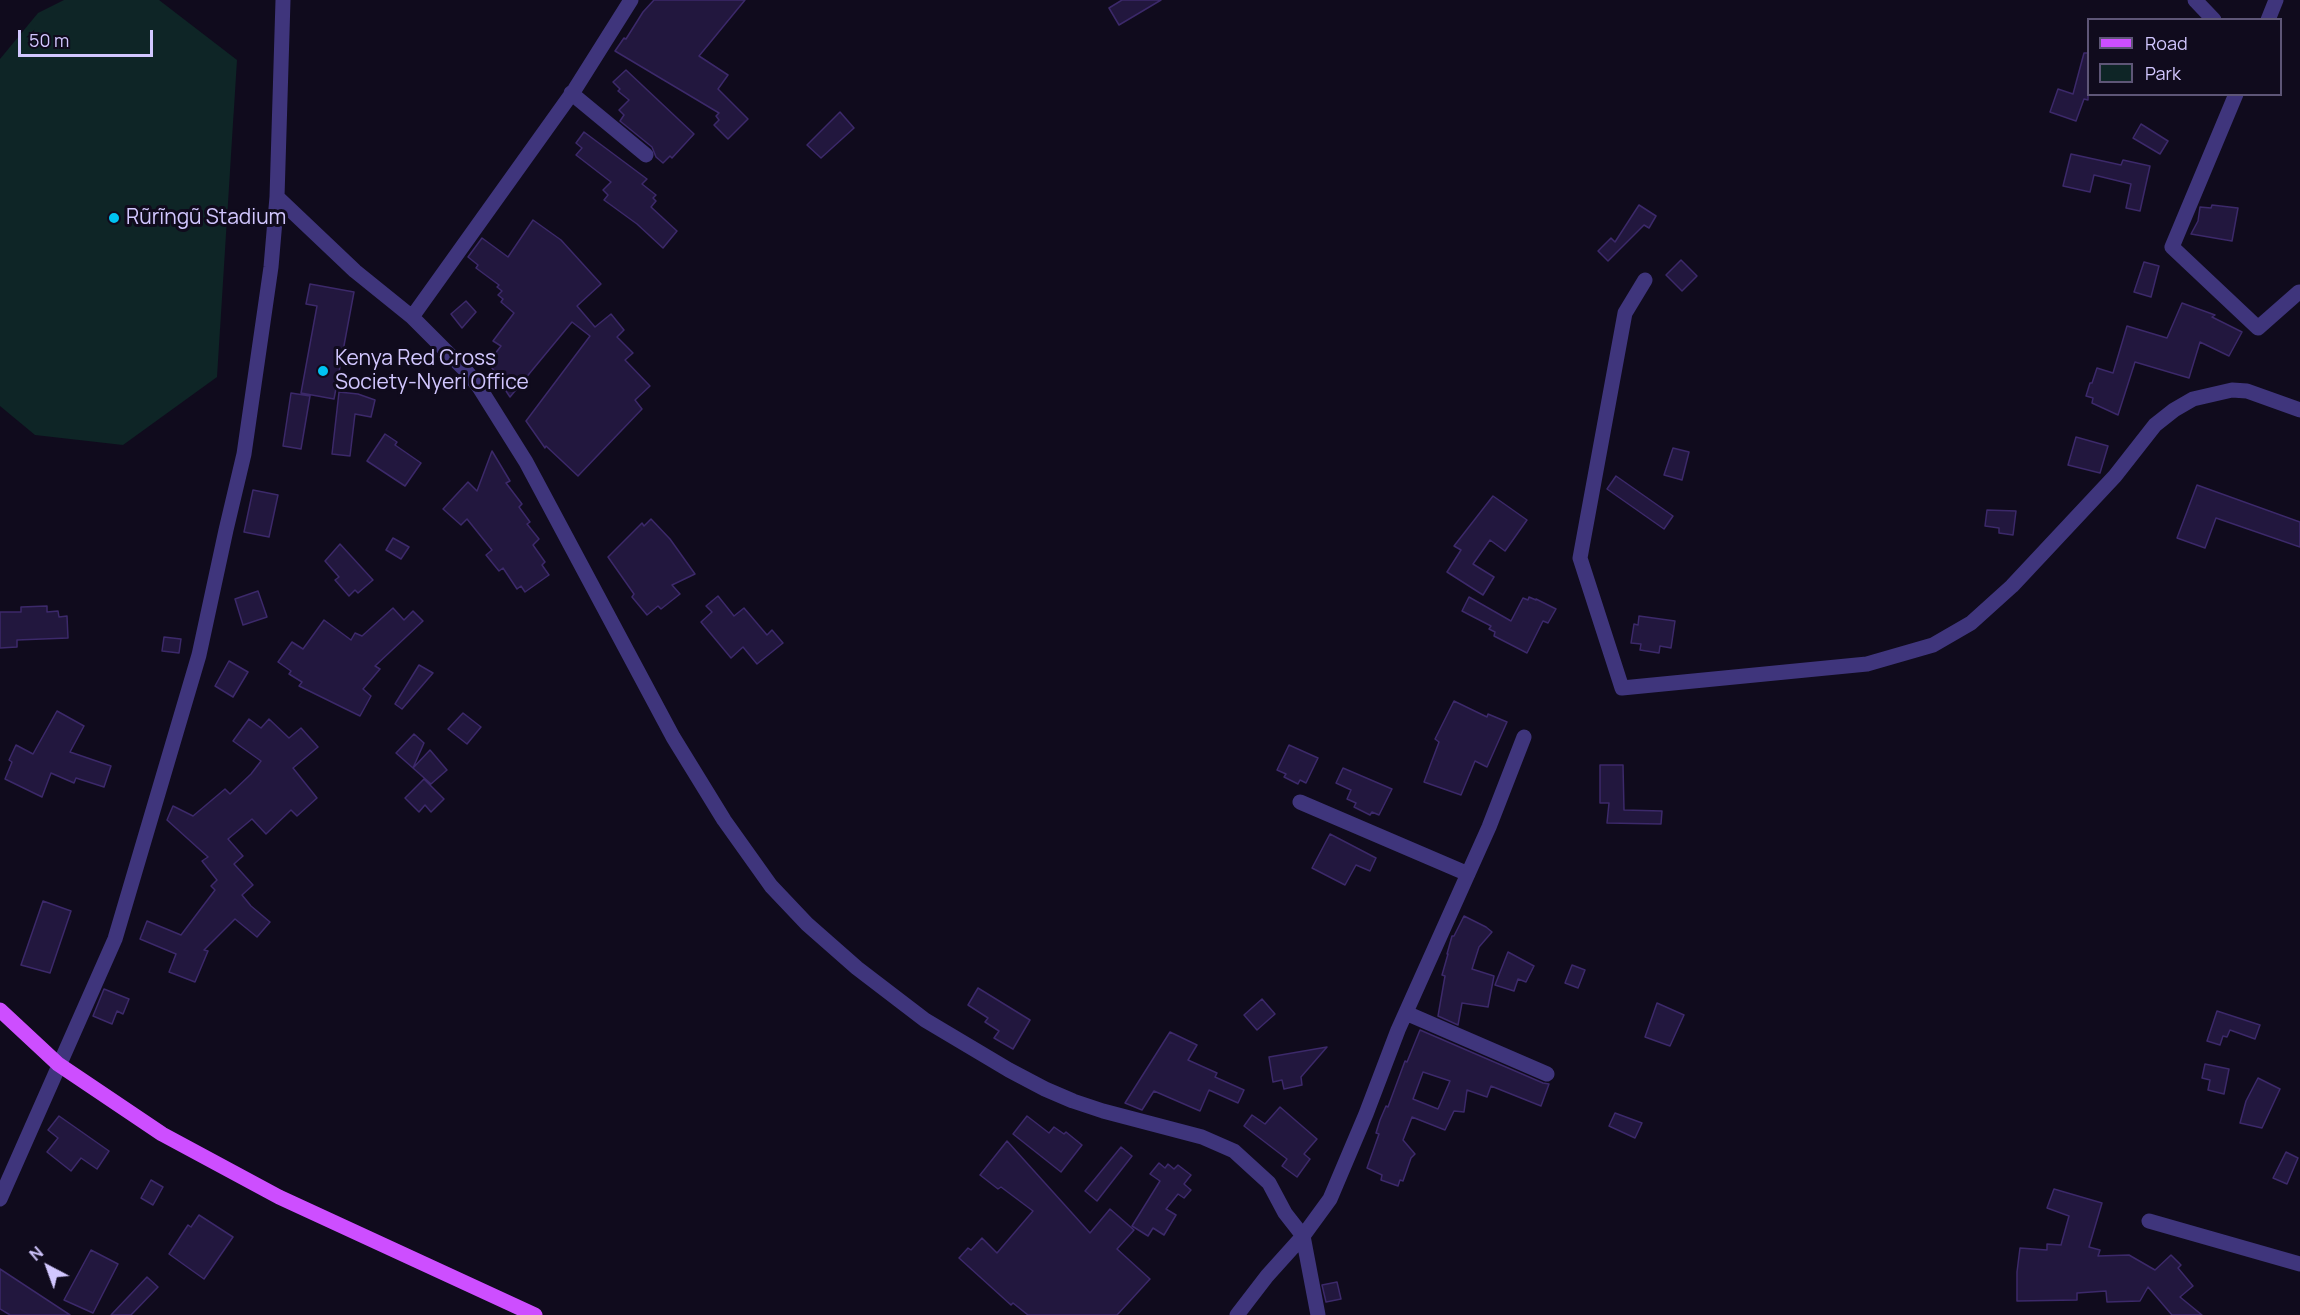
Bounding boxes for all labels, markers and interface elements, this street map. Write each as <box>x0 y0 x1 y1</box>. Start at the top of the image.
scale bar <box>21 18 156 56</box>
legend <box>2087 18 2282 96</box>
text: 50 m <box>29 28 69 52</box>
text: Road <box>2145 31 2188 55</box>
text: Park <box>2145 61 2181 85</box>
place label: Rũrĩngũ Stadium <box>126 205 286 231</box>
marker: Rũrĩngũ Stadium <box>107 211 121 225</box>
place label: Kenya Red Cross Society-Nyeri Office <box>335 346 529 396</box>
marker: Kenya Red Cross Society-Nyeri Office <box>316 364 330 378</box>
north arrow <box>18 1237 78 1297</box>
text: N <box>25 1241 48 1265</box>

